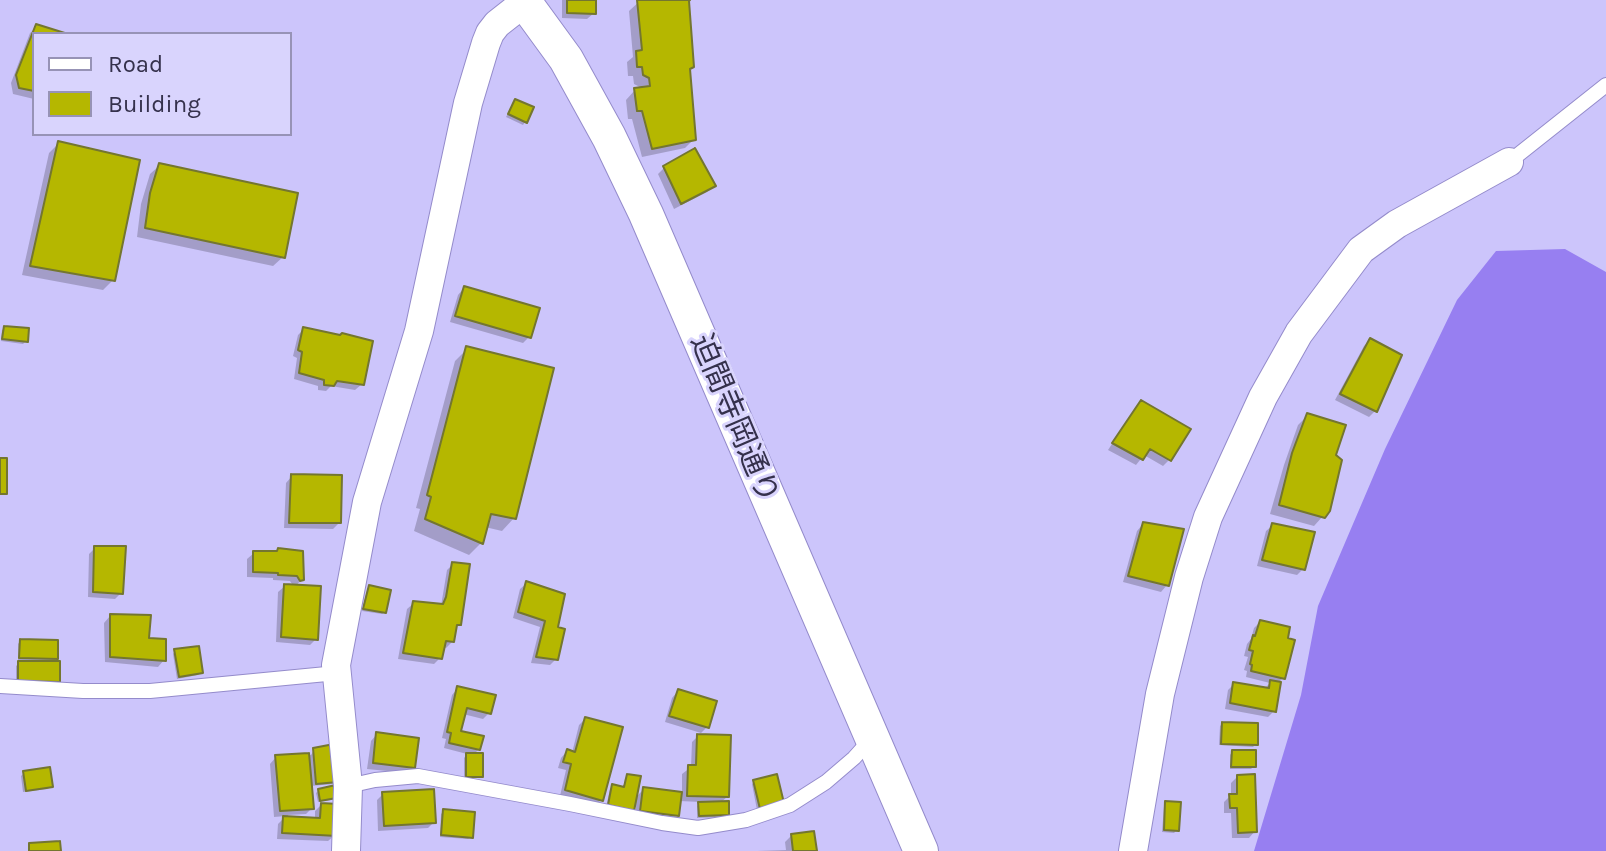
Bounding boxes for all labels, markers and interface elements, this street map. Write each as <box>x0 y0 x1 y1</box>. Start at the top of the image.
legend <box>32 32 292 136</box>
text: Road <box>108 50 163 78</box>
text: Building <box>108 90 201 118</box>
street label: 迫間寺岡通り <box>682 329 786 509</box>

